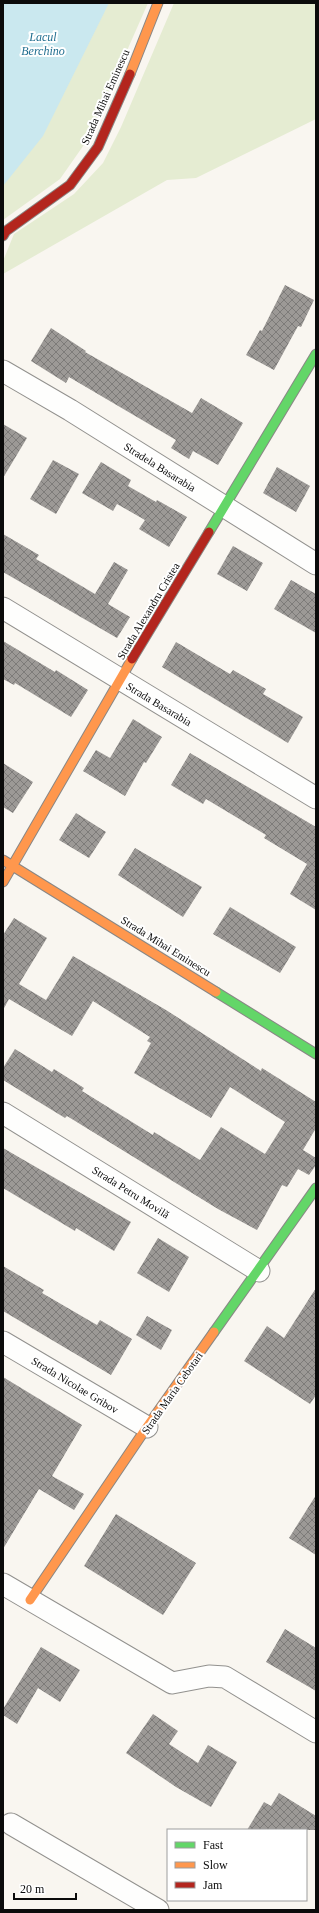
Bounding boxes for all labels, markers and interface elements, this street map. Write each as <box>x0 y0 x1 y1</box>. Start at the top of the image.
water label: Lacul Berchino <box>21 30 65 58</box>
street label: Strada Mihai Eminescu <box>79 47 132 147</box>
street label: Stradela Basarabia <box>122 440 198 494</box>
street label: Strada Alexandru Cristea <box>114 560 182 661</box>
street label: Strada Basarabia <box>124 680 194 728</box>
street label: Strada Mihai Eminescu <box>119 914 213 979</box>
street label: Strada Petru Movilă <box>90 1163 172 1221</box>
street label: Strada Maria Cebotari <box>139 1350 205 1436</box>
street label: Strada Nicolae Gribov <box>29 1354 121 1416</box>
legend <box>167 1829 307 1901</box>
text: Fast <box>203 1838 224 1852</box>
text: Slow <box>203 1858 228 1872</box>
scale bar <box>14 1875 76 1901</box>
text: Jam <box>203 1878 223 1892</box>
text: 20 m <box>20 1882 45 1896</box>

